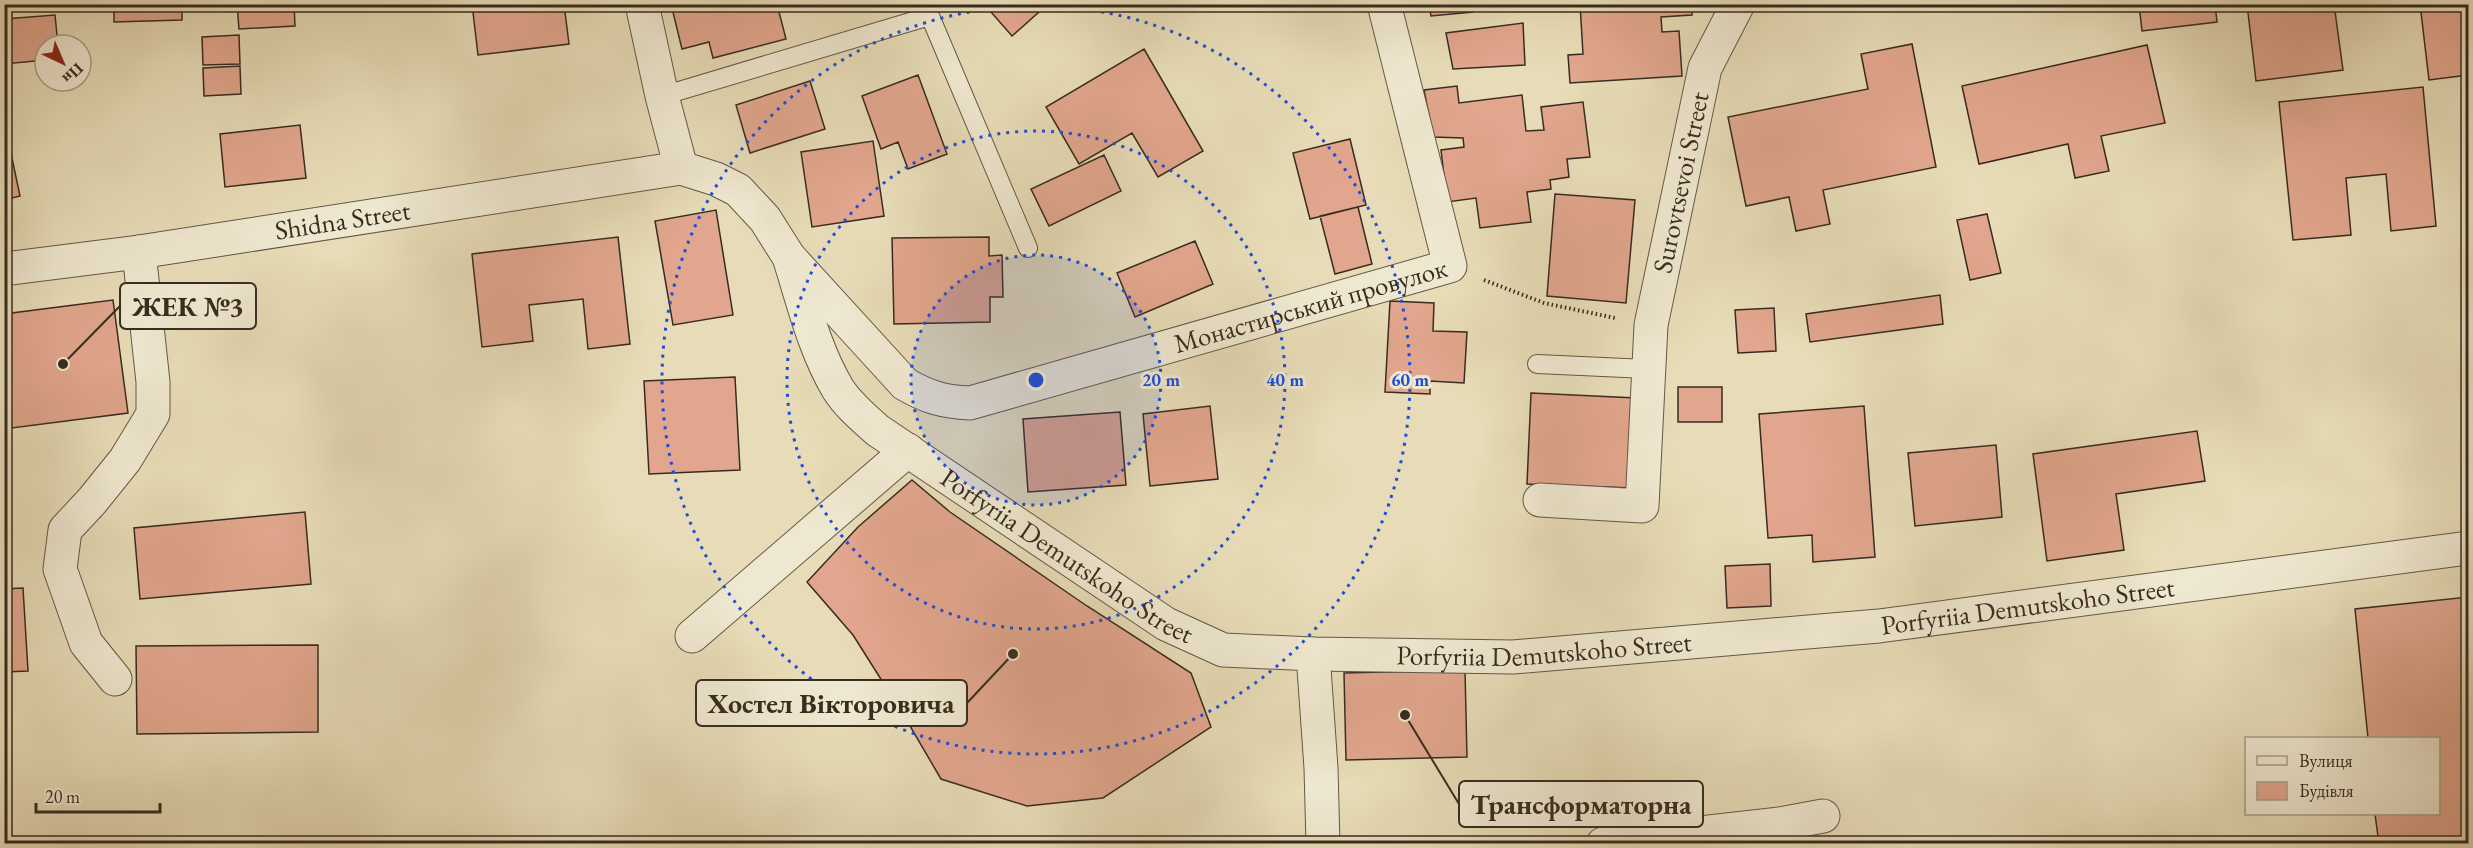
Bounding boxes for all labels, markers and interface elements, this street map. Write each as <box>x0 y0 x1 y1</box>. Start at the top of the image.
north arrow <box>33 33 93 93</box>
text: Пн <box>58 58 88 89</box>
street label: Surovtsevoi Street <box>1644 88 1717 276</box>
street label: Shidna Street <box>272 192 413 248</box>
street label: Монастирський провулок <box>1170 250 1451 361</box>
callout: ЖЕК №3 <box>120 283 256 329</box>
text: ЖЕК №3 <box>131 288 244 324</box>
text: 20 m <box>1142 368 1180 391</box>
text: 40 m <box>1266 368 1304 391</box>
text: 60 m <box>1391 368 1429 391</box>
centre of rings <box>1026 370 1046 390</box>
street label: Porfyriia Demutskoho Street <box>934 460 1199 651</box>
street label: Porfyriia Demutskoho Street <box>1879 569 2177 643</box>
street label: Porfyriia Demutskoho Street <box>1396 624 1694 674</box>
callout: Хостел Вікторовича <box>696 680 967 726</box>
text: Хостел Вікторовича <box>707 685 955 721</box>
legend <box>2245 737 2440 815</box>
text: Вулиця <box>2299 749 2352 772</box>
scale bar <box>36 776 160 814</box>
text: Будівля <box>2299 779 2354 802</box>
callout: Трансформаторна <box>1459 781 1703 827</box>
text: 20 m <box>45 785 80 808</box>
text: Трансформаторна <box>1471 786 1692 822</box>

